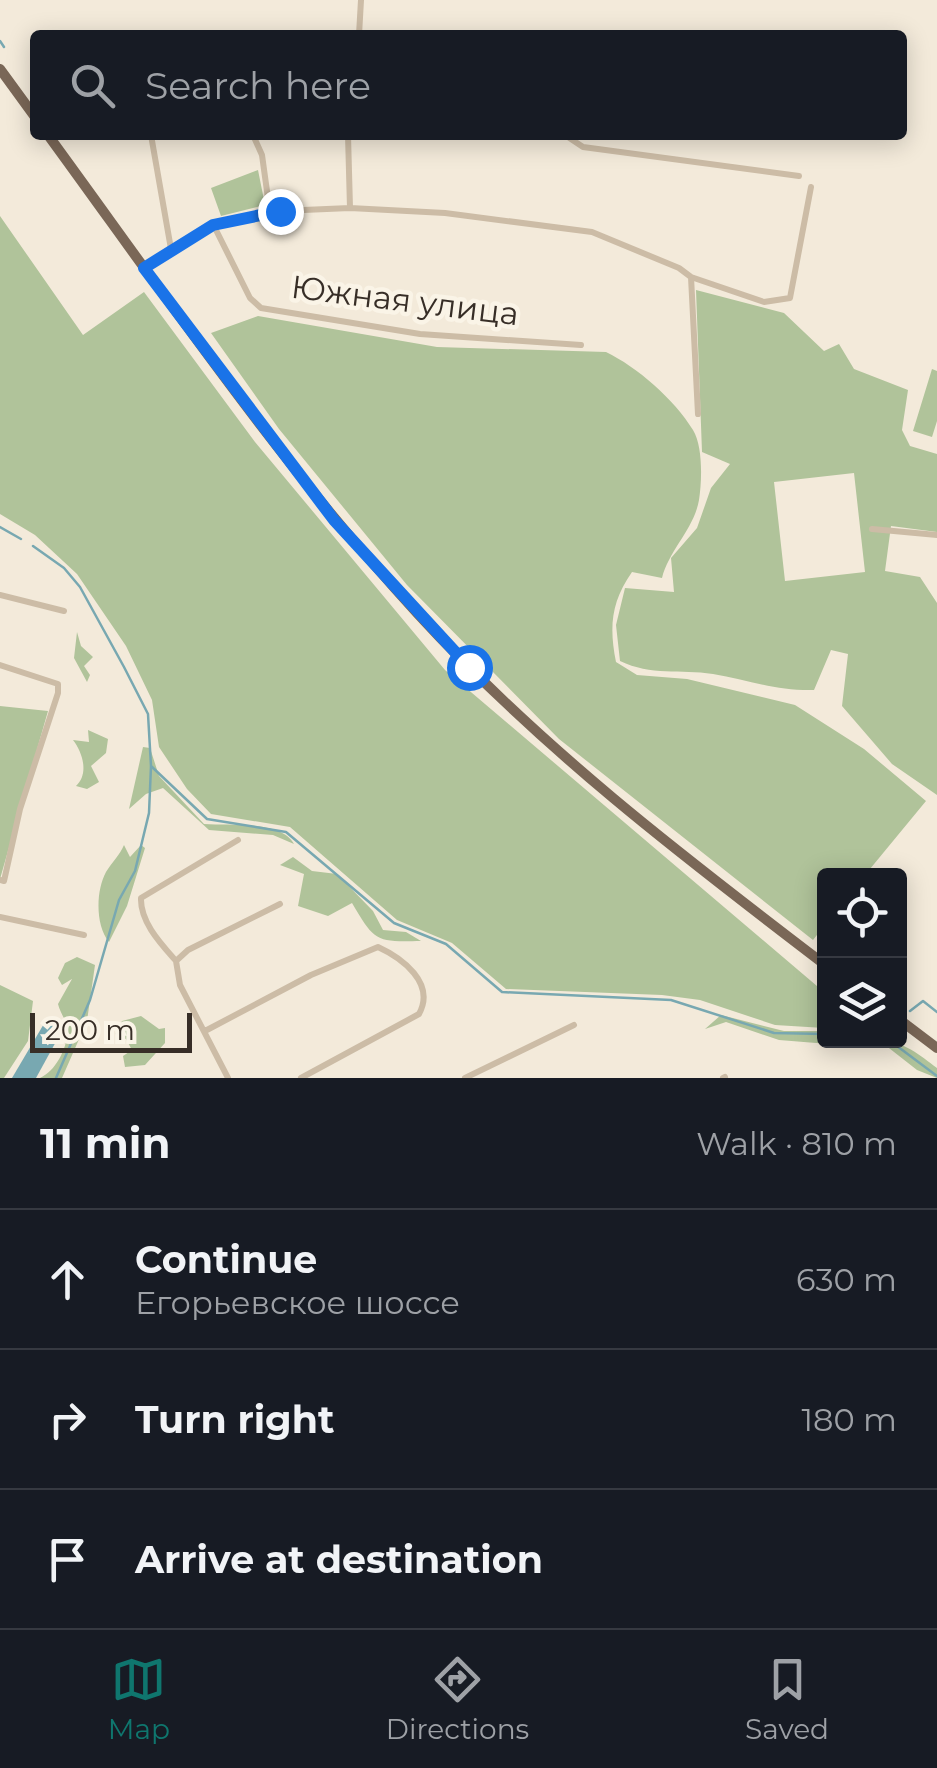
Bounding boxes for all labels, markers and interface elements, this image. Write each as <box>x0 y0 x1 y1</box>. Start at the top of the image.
search box <box>30 30 907 140</box>
icon: search <box>65 58 120 113</box>
text: Search here <box>145 62 371 109</box>
route end <box>258 189 304 235</box>
street label: Южная улица <box>289 267 521 333</box>
route start <box>447 645 493 691</box>
map controls <box>817 868 907 1048</box>
button: locate <box>817 868 907 958</box>
button: layers <box>817 958 907 1048</box>
scale bar <box>30 1008 192 1052</box>
text: 200 m <box>45 1013 135 1047</box>
text: 11 min <box>40 1117 171 1169</box>
text: Walk · 810 m <box>696 1124 897 1163</box>
text: Continue <box>135 1236 317 1283</box>
icon: ahead <box>40 1252 95 1307</box>
text: 630 m <box>796 1260 897 1299</box>
text: Егорьевское шоссе <box>135 1283 460 1322</box>
icon: right <box>40 1392 95 1447</box>
text: Turn right <box>135 1396 334 1443</box>
text: 180 m <box>802 1400 897 1439</box>
icon: arrive <box>40 1532 95 1587</box>
text: Arrive at destination <box>135 1536 543 1583</box>
tab: Map <box>108 1652 170 1746</box>
tab: Directions <box>386 1652 529 1746</box>
tab: Saved <box>745 1652 829 1746</box>

